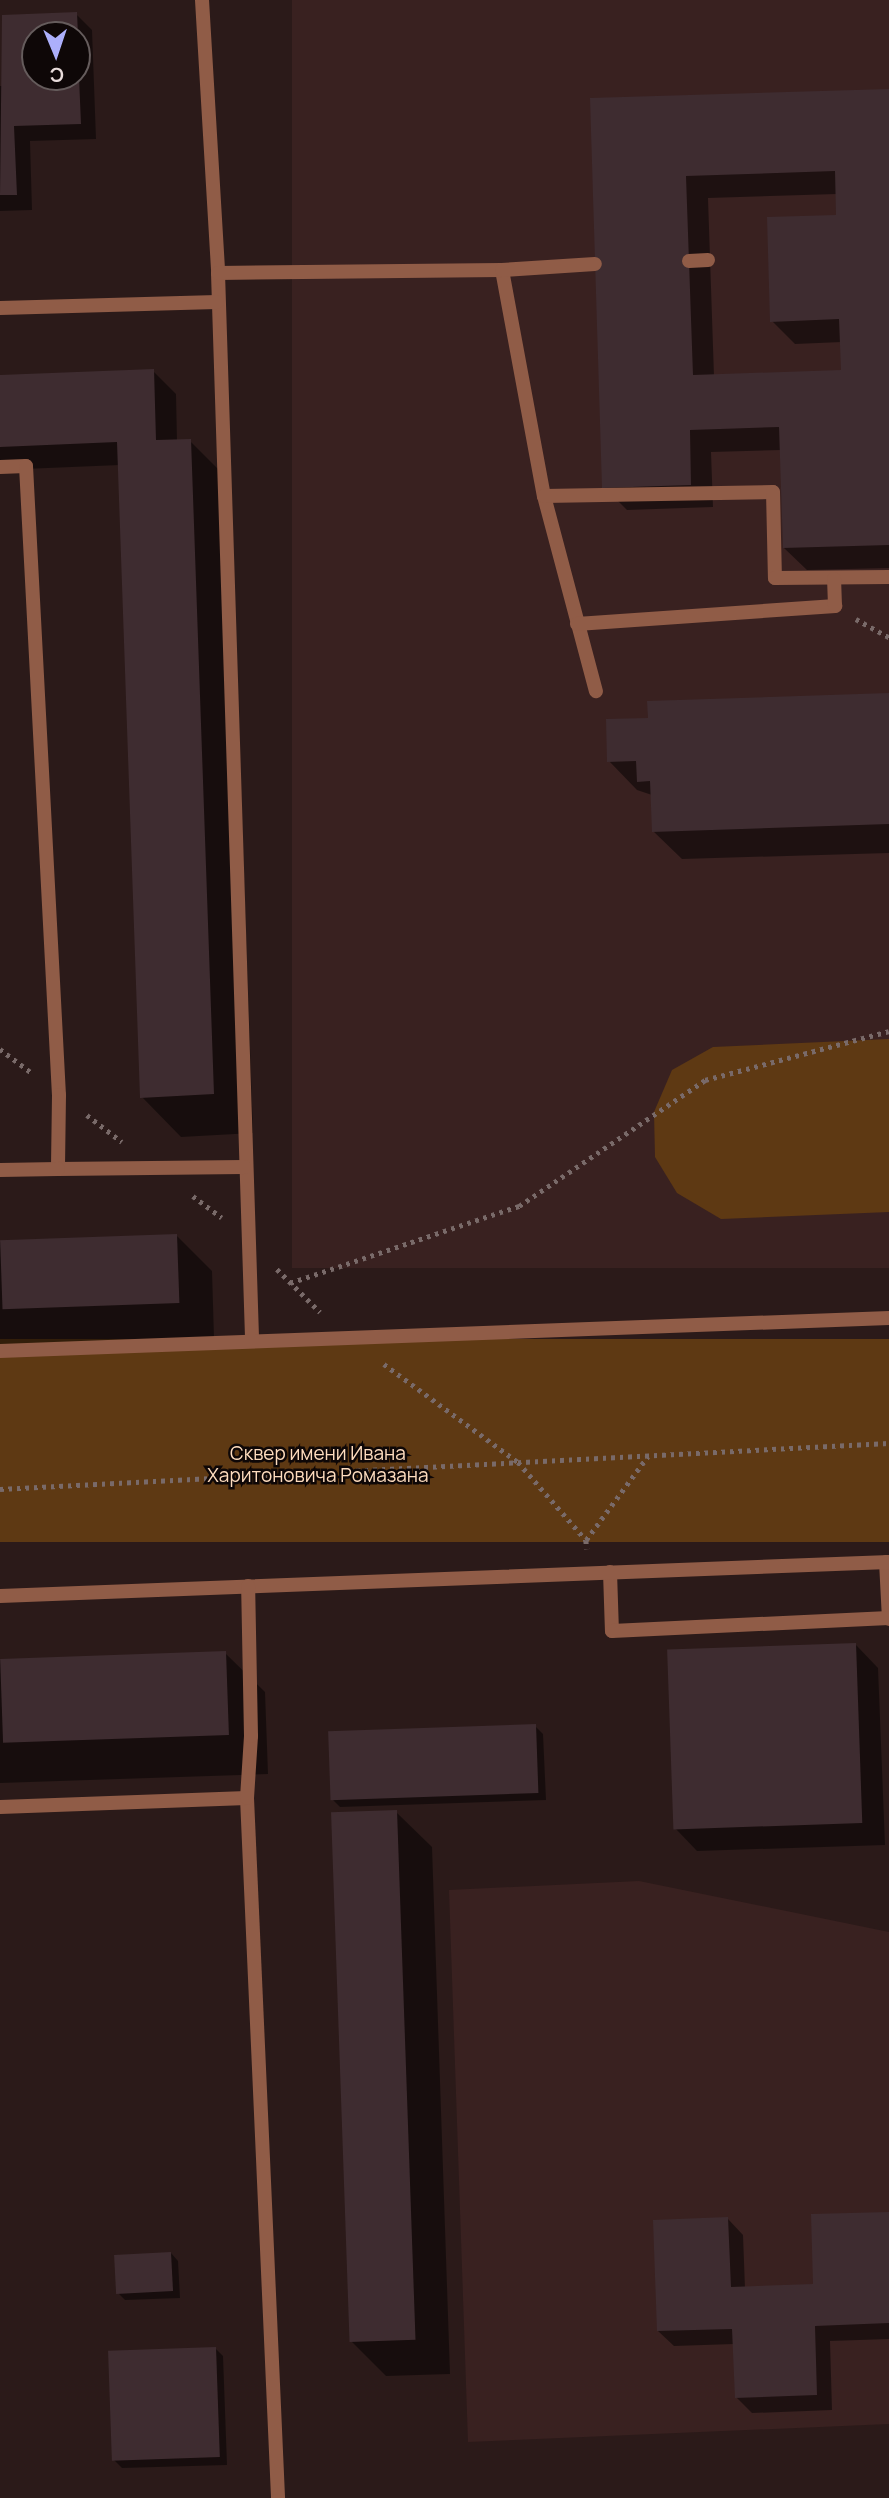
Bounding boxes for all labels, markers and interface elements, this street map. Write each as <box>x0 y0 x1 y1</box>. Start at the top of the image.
north arrow <box>21 21 91 91</box>
text: С <box>49 62 64 88</box>
park label: Сквер имени Ивана Харитоновича Ромазана <box>207 1443 429 1487</box>

